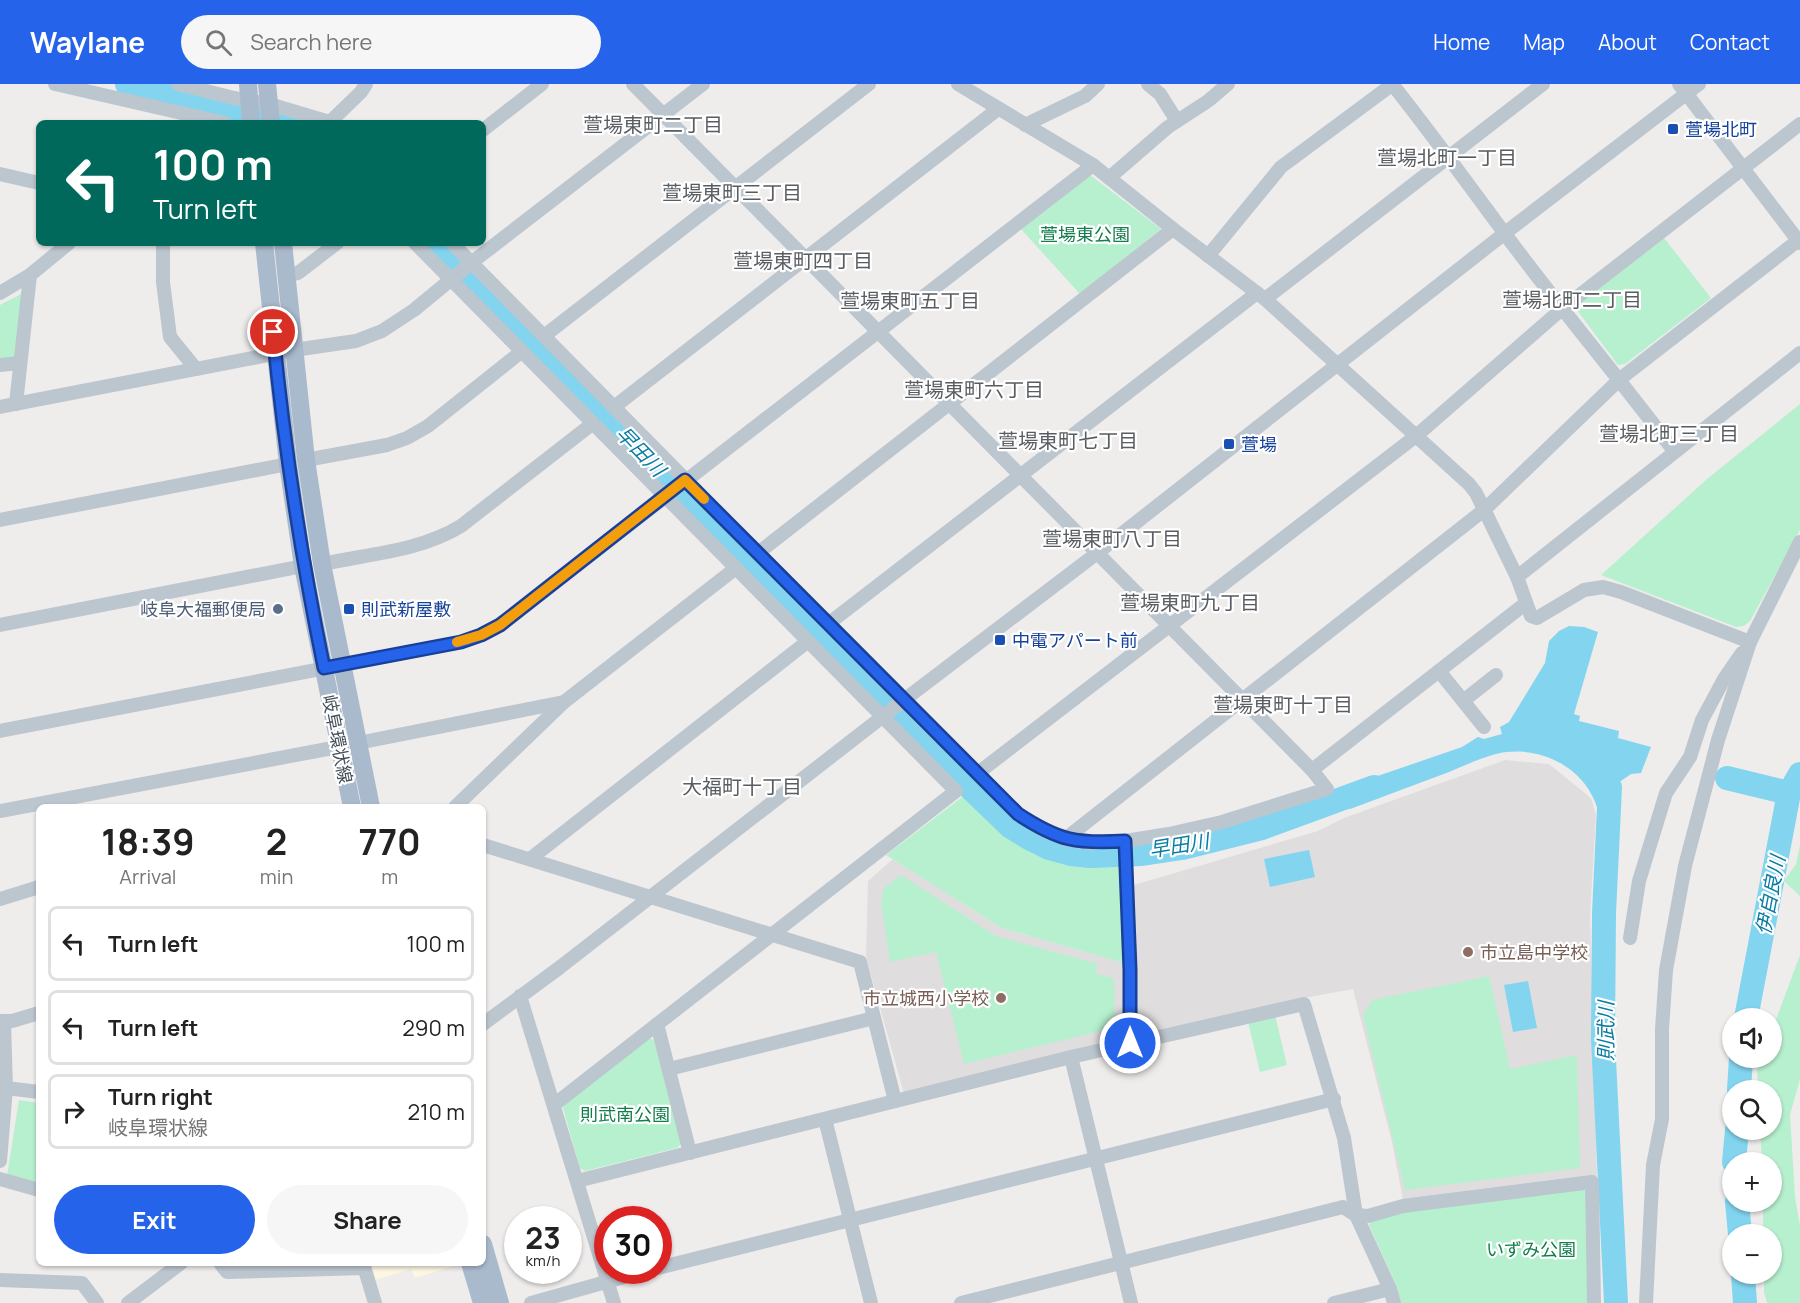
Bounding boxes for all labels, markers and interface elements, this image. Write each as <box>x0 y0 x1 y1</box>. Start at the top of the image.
search box <box>181 15 601 69</box>
text: Waylane <box>30 23 145 61</box>
icon: search <box>202 26 235 59</box>
text: Search here <box>250 27 372 57</box>
text: Home <box>1433 28 1490 56</box>
text: Map <box>1523 28 1565 56</box>
text: About <box>1598 28 1657 56</box>
text: Contact <box>1690 28 1770 56</box>
district label: 萱場東町二丁目 <box>583 111 723 138</box>
place label: 萱場北町 <box>1685 117 1757 141</box>
marker: 萱場北町 <box>1666 122 1680 136</box>
text: 100 m <box>153 135 273 193</box>
icon: left <box>54 144 132 222</box>
district label: 萱場北町一丁目 <box>1377 144 1517 171</box>
district label: 萱場東町三丁目 <box>662 179 802 206</box>
text: Turn left <box>153 190 257 227</box>
park label: 萱場東公園 <box>1040 222 1130 246</box>
district label: 萱場東町四丁目 <box>733 247 873 274</box>
district label: 萱場北町二丁目 <box>1502 286 1642 313</box>
district label: 萱場東町五丁目 <box>840 287 980 314</box>
pin <box>247 306 298 357</box>
icon: arrive <box>256 315 289 348</box>
district label: 萱場東町六丁目 <box>904 376 1044 403</box>
water label: 早田川 <box>610 420 673 483</box>
district label: 萱場北町三丁目 <box>1599 420 1739 447</box>
district label: 萱場東町七丁目 <box>998 427 1138 454</box>
place label: 萱場 <box>1241 432 1277 456</box>
marker: 萱場 <box>1222 437 1236 451</box>
district label: 萱場東町八丁目 <box>1042 525 1182 552</box>
district label: 萱場東町九丁目 <box>1120 589 1260 616</box>
place label: 岐阜大福郵便局 <box>140 597 266 621</box>
place label: 則武新屋敷 <box>361 597 451 621</box>
marker: 岐阜大福郵便局 <box>271 602 285 616</box>
marker: 則武新屋敷 <box>342 602 356 616</box>
place label: 中電アパート前 <box>1012 628 1138 652</box>
marker: 中電アパート前 <box>993 633 1007 647</box>
district label: 萱場東町十丁目 <box>1213 691 1353 718</box>
street label: 岐阜環状線 <box>318 693 358 785</box>
district label: 大福町十丁目 <box>682 773 802 800</box>
text: 18:39 <box>101 817 195 866</box>
text: 2 <box>266 817 287 866</box>
text: 770 <box>358 817 421 866</box>
water label: 早田川 <box>1147 827 1213 863</box>
water label: 伊自良川 <box>1749 851 1791 937</box>
text: Arrival <box>119 863 176 890</box>
text: min <box>260 863 293 890</box>
text: m <box>381 863 398 890</box>
icon: left <box>57 927 90 960</box>
text: Turn left <box>108 929 198 959</box>
text: 100 m <box>407 929 465 959</box>
place label: 市立島中学校 <box>1480 940 1588 964</box>
marker: 市立島中学校 <box>1461 945 1475 959</box>
place label: 市立城西小学校 <box>863 986 989 1010</box>
marker: 市立城西小学校 <box>994 991 1008 1005</box>
water label: 則武川 <box>1592 999 1619 1061</box>
map controls <box>1722 1008 1782 1284</box>
button: sound <box>1722 1008 1782 1068</box>
icon: left <box>57 1011 90 1044</box>
position arrow <box>1098 1011 1162 1075</box>
text: Turn left <box>108 1013 198 1043</box>
text: 290 m <box>402 1013 465 1043</box>
button: search <box>1722 1080 1782 1140</box>
text: Turn right <box>108 1082 213 1112</box>
icon: right <box>57 1095 90 1128</box>
text: 210 m <box>407 1097 465 1127</box>
park label: 則武南公園 <box>580 1102 670 1126</box>
text: 岐阜環状線 <box>108 1114 208 1141</box>
button: + <box>1722 1152 1782 1212</box>
button: Exit <box>54 1185 255 1254</box>
button: Share <box>267 1185 468 1254</box>
speed limit sign: 30 <box>594 1206 672 1284</box>
text: 23 <box>525 1217 561 1258</box>
button: − <box>1722 1224 1782 1284</box>
park label: いずみ公園 <box>1486 1237 1576 1261</box>
text: km/h <box>526 1250 560 1271</box>

